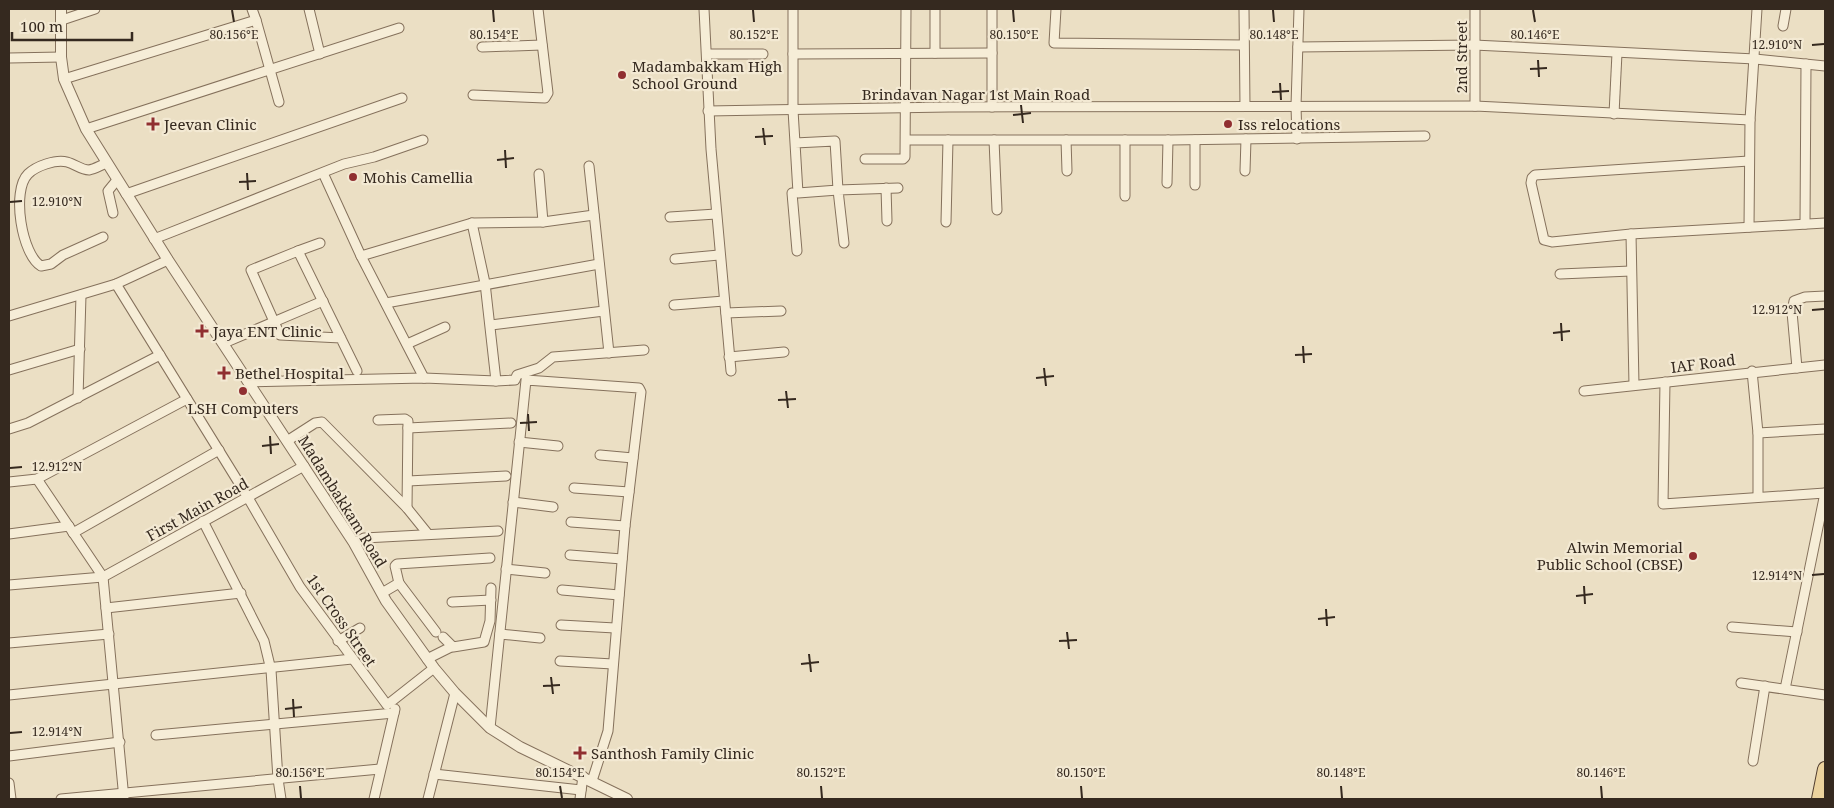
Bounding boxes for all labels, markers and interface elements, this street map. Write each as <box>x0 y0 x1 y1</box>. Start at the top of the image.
scale bar <box>12 10 132 42</box>
text: 100 m <box>20 16 63 36</box>
street label: 2nd Street <box>1451 20 1471 94</box>
text: 80.156°E <box>210 26 258 43</box>
text: 80.154°E <box>470 26 518 43</box>
text: 80.152°E <box>730 26 778 43</box>
text: 80.150°E <box>990 26 1038 43</box>
text: 80.148°E <box>1250 26 1298 43</box>
text: 80.146°E <box>1511 26 1559 43</box>
text: 12.910°N <box>1752 36 1802 53</box>
place label: Madambakkam High School Ground <box>632 56 783 93</box>
marker: Madambakkam High School Ground <box>616 69 628 81</box>
street label: Brindavan Nagar 1st Main Road <box>862 84 1090 104</box>
place label: Jeevan Clinic <box>163 114 257 134</box>
place label: Iss relocations <box>1238 114 1341 134</box>
marker: Jeevan Clinic <box>146 117 160 131</box>
marker: Iss relocations <box>1222 118 1234 130</box>
place label: Mohis Camellia <box>363 167 473 187</box>
marker: Mohis Camellia <box>347 171 359 183</box>
text: 12.910°N <box>32 193 82 210</box>
text: 12.912°N <box>1752 301 1802 318</box>
place label: Jaya ENT Clinic <box>212 321 322 341</box>
marker: Jaya ENT Clinic <box>195 324 209 338</box>
street label: IAF Road <box>1670 349 1736 377</box>
place label: Bethel Hospital <box>235 363 344 383</box>
marker: Bethel Hospital <box>217 366 231 380</box>
marker: LSH Computers <box>237 385 249 397</box>
place label: LSH Computers <box>187 398 299 418</box>
street label: Madambakkam Road <box>294 431 392 571</box>
text: 12.912°N <box>32 458 82 475</box>
street label: First Main Road <box>142 473 252 545</box>
place label: Alwin Memorial Public School (CBSE) <box>1537 537 1683 574</box>
marker: Alwin Memorial Public School (CBSE) <box>1687 550 1699 562</box>
text: 12.914°N <box>1752 567 1802 584</box>
street label: 1st Cross Street <box>303 570 381 670</box>
text: 12.914°N <box>32 723 82 740</box>
place label: Santhosh Family Clinic <box>591 743 754 763</box>
marker: Santhosh Family Clinic <box>573 746 587 760</box>
text: 80.156°E <box>276 764 324 781</box>
text: 80.154°E <box>536 764 584 781</box>
text: 80.152°E <box>797 764 845 781</box>
text: 80.150°E <box>1057 764 1105 781</box>
text: 80.148°E <box>1317 764 1365 781</box>
text: 80.146°E <box>1577 764 1625 781</box>

